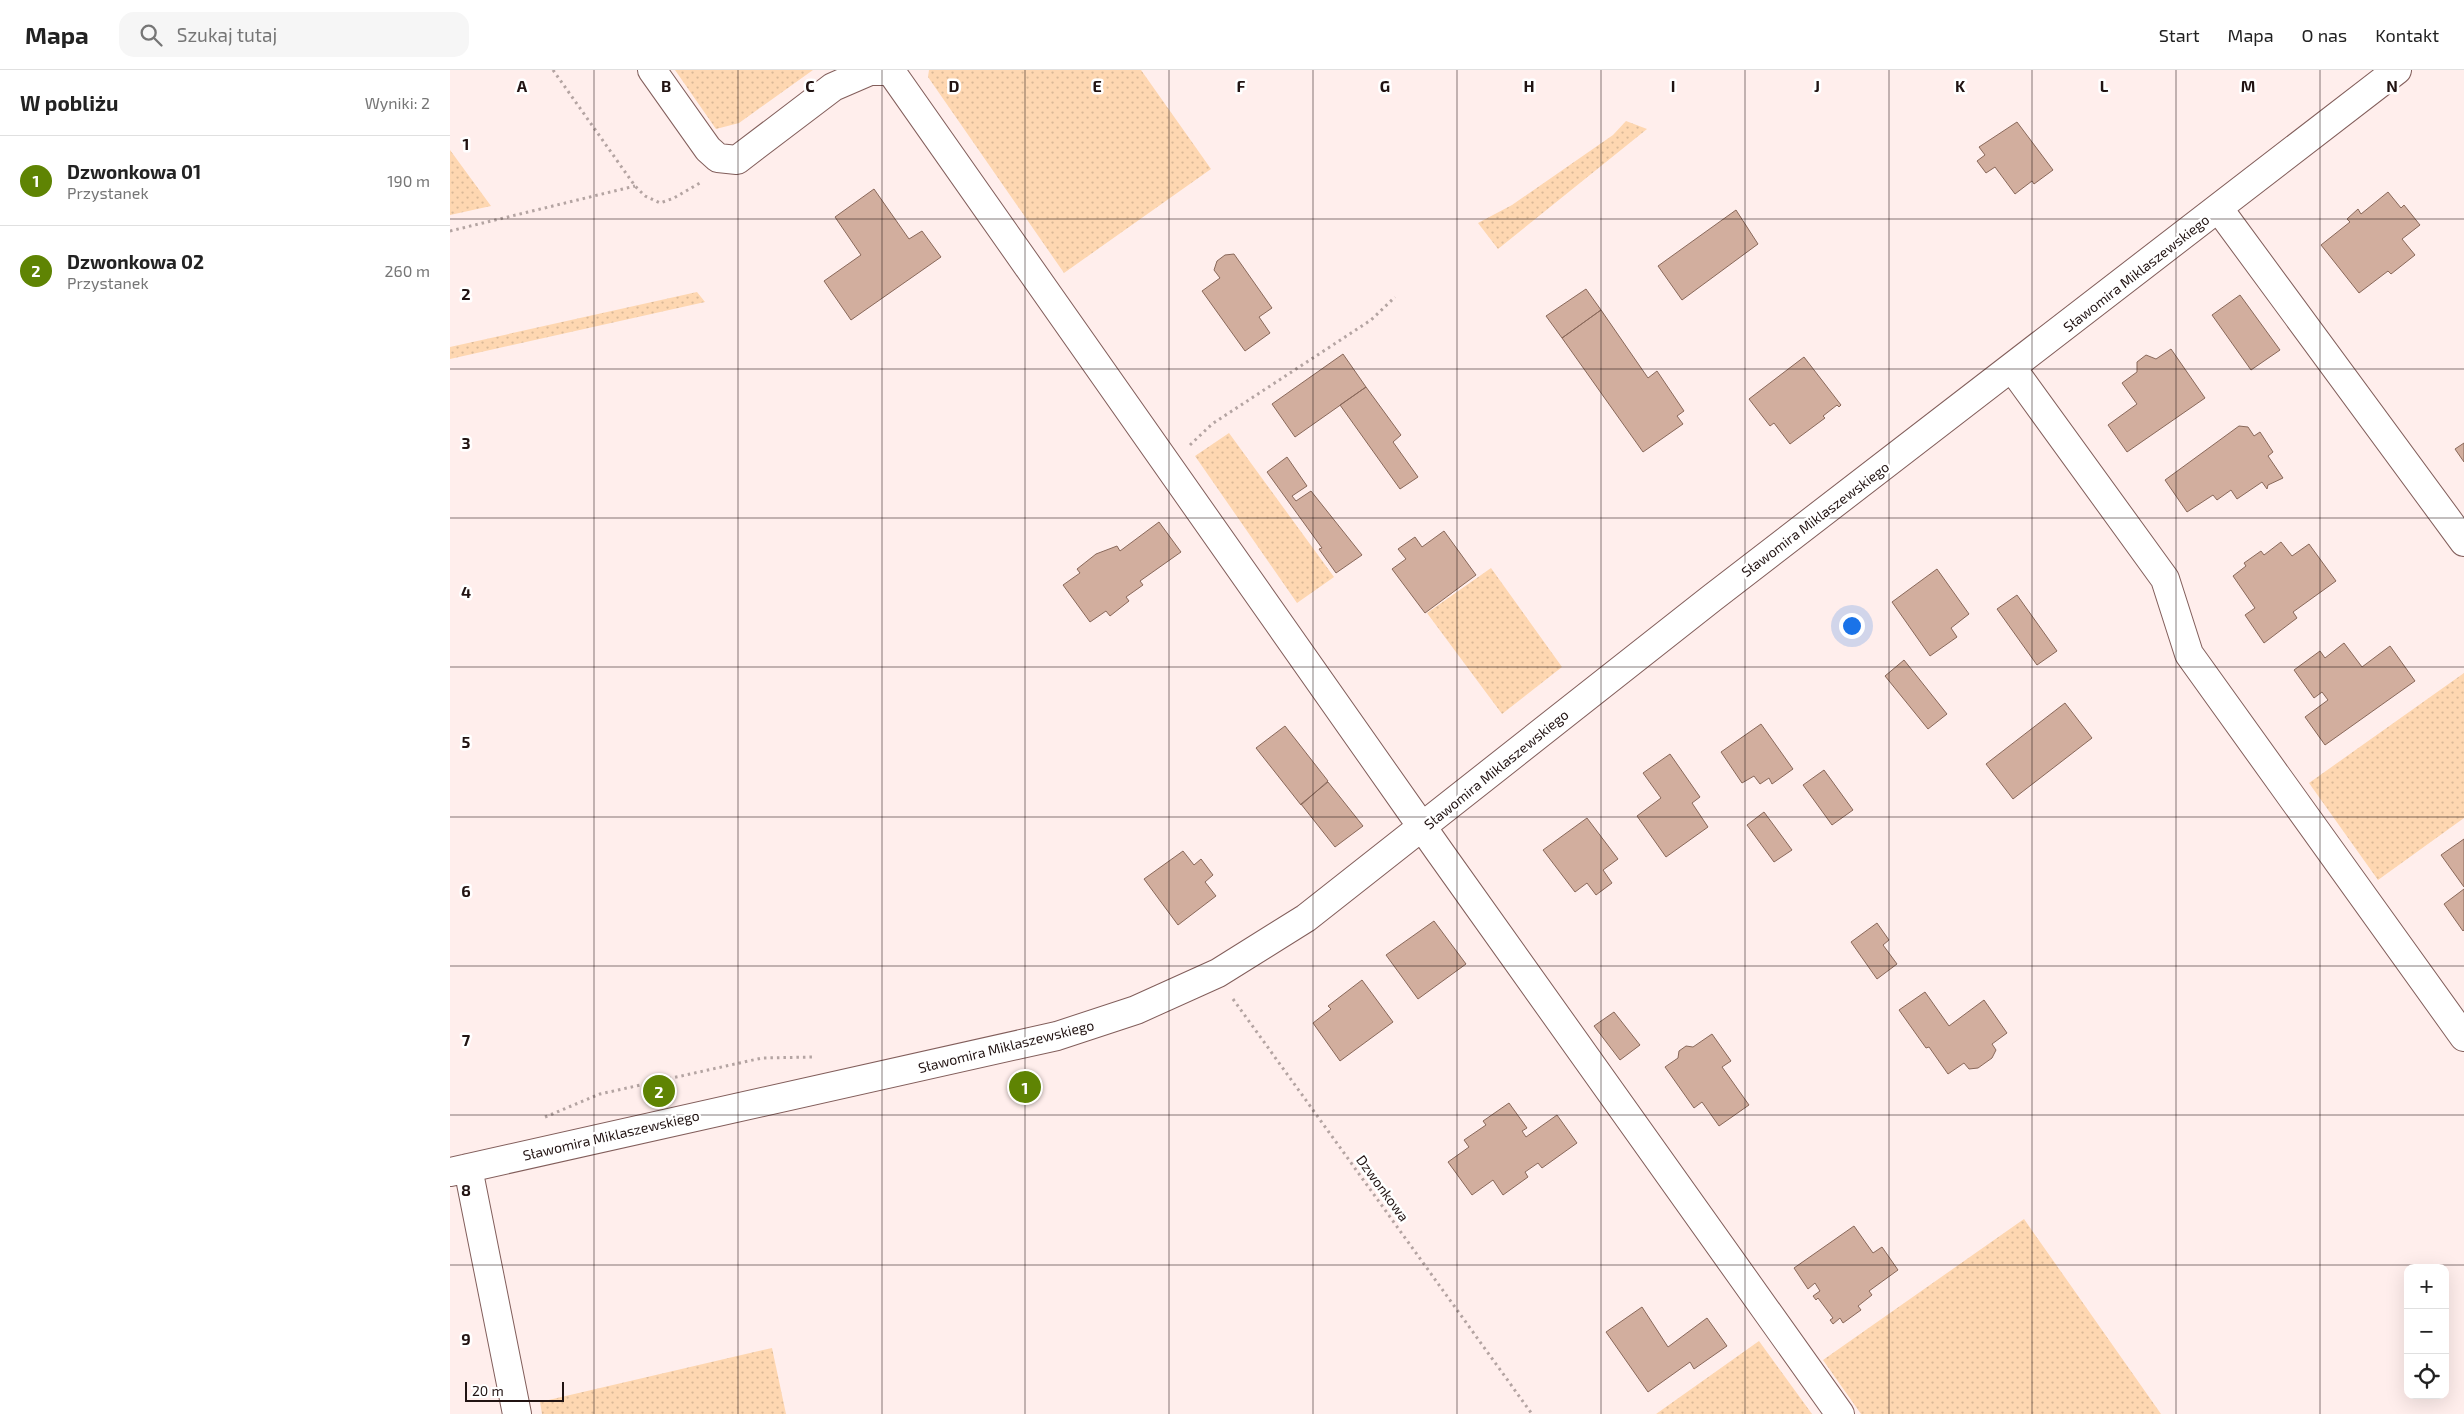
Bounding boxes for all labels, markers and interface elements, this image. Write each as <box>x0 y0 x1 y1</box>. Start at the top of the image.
search box <box>119 12 469 57</box>
text: Mapa <box>25 20 89 49</box>
icon: search <box>137 21 165 49</box>
text: Szukaj tutaj <box>177 23 277 46</box>
text: Start <box>2159 24 2200 46</box>
text: Mapa <box>2228 24 2274 46</box>
text: O nas <box>2302 24 2347 46</box>
text: Kontakt <box>2375 24 2439 46</box>
text: A <box>517 76 528 95</box>
text: B <box>661 76 671 95</box>
text: C <box>805 76 815 95</box>
text: D <box>949 76 960 95</box>
text: E <box>1092 76 1102 95</box>
text: F <box>1237 76 1246 95</box>
text: G <box>1380 76 1390 95</box>
text: H <box>1523 76 1535 95</box>
text: I <box>1671 76 1675 95</box>
text: J <box>1814 76 1820 95</box>
text: K <box>1955 76 1966 95</box>
text: L <box>2100 76 2109 95</box>
text: M <box>2241 76 2255 95</box>
text: N <box>2386 76 2398 95</box>
text: W pobliżu <box>20 90 119 115</box>
text: Wyniki: 2 <box>365 93 430 112</box>
text: 1 <box>463 134 469 153</box>
text: Dzwonkowa 01 <box>67 160 201 183</box>
text: 1 <box>33 171 39 190</box>
text: 190 m <box>387 171 430 190</box>
text: Przystanek <box>67 183 149 202</box>
street label: Sławomira Miklaszewskiego <box>2060 211 2212 335</box>
text: Dzwonkowa 02 <box>67 250 204 273</box>
text: 2 <box>31 261 41 280</box>
text: 260 m <box>385 261 430 280</box>
text: Przystanek <box>67 273 149 292</box>
text: 2 <box>461 284 471 303</box>
text: 3 <box>461 433 471 452</box>
street label: Sławomira Miklaszewskiego <box>1738 458 1892 580</box>
text: 4 <box>461 582 471 601</box>
your location <box>1839 613 1865 639</box>
street label: Sławomira Miklaszewskiego <box>1420 706 1572 832</box>
text: 5 <box>462 732 471 751</box>
text: 6 <box>461 881 471 900</box>
street label: Sławomira Miklaszewskiego <box>916 1016 1096 1076</box>
text: 7 <box>462 1030 471 1049</box>
pin: 1 <box>1009 1068 1041 1106</box>
pin: 2 <box>643 1072 675 1110</box>
street label: Sławomira Miklaszewskiego <box>521 1106 701 1164</box>
street label: Dzwonkowa <box>1353 1151 1413 1225</box>
text: 8 <box>461 1180 471 1199</box>
map controls <box>2404 1264 2449 1399</box>
button: + <box>2404 1264 2449 1309</box>
button: − <box>2404 1309 2449 1354</box>
text: 9 <box>461 1329 471 1348</box>
button: locate <box>2404 1354 2449 1399</box>
scale bar <box>465 1379 564 1402</box>
text: 20 m <box>472 1382 504 1399</box>

